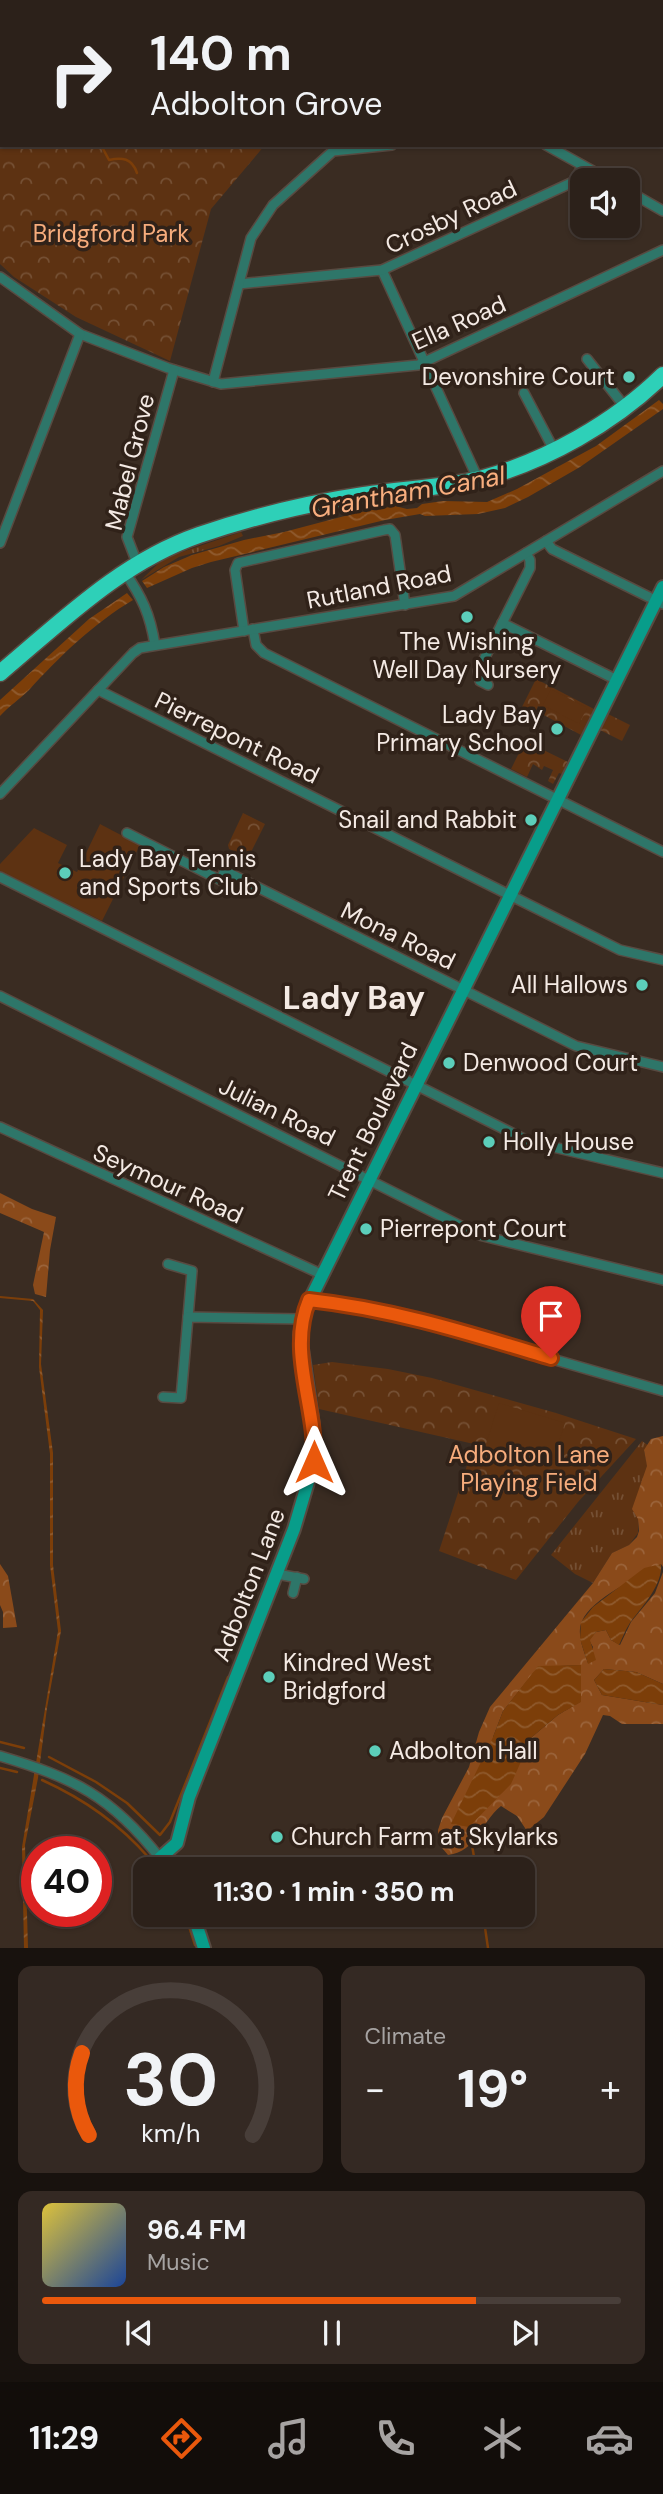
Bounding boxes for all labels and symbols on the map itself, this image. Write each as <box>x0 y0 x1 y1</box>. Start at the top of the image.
street label: Crosby Road <box>380 173 521 261</box>
park label: Bridgford Park <box>33 218 189 249</box>
street label: Ella Road <box>407 288 511 357</box>
place label: Devonshire Court <box>422 361 615 392</box>
marker: Devonshire Court <box>621 369 637 385</box>
street label: Mabel Grove <box>98 390 161 533</box>
water label: Grantham Canal <box>308 458 509 526</box>
street label: Rutland Road <box>304 557 454 616</box>
marker: The Wishing Well Day Nursery <box>459 609 475 625</box>
place label: The Wishing Well Day Nursery <box>373 626 561 685</box>
street label: Pierrepont Road <box>150 684 324 791</box>
place label: Lady Bay Primary School <box>376 699 543 758</box>
marker: Lady Bay Primary School <box>549 721 565 737</box>
place label: Snail and Rabbit <box>338 804 517 835</box>
marker: Snail and Rabbit <box>523 812 539 828</box>
place label: Lady Bay Tennis and Sports Club <box>79 843 259 902</box>
marker: Lady Bay Tennis and Sports Club <box>57 865 73 881</box>
street label: Mona Road <box>336 895 461 977</box>
place label: All Hallows <box>511 969 628 1000</box>
district label: Lady Bay <box>283 977 425 1019</box>
marker: All Hallows <box>634 977 650 993</box>
street label: Trent Boulevard <box>321 1037 424 1206</box>
place label: Denwood Court <box>463 1047 638 1078</box>
marker: Denwood Court <box>441 1055 457 1071</box>
street label: Julian Road <box>214 1070 341 1153</box>
place label: Holly House <box>503 1126 634 1157</box>
marker: Holly House <box>481 1134 497 1150</box>
street label: Seymour Road <box>88 1137 248 1230</box>
place label: Pierrepont Court <box>380 1213 567 1244</box>
marker: Pierrepont Court <box>358 1221 374 1237</box>
pin <box>521 1286 581 1358</box>
position arrow <box>277 1425 351 1499</box>
park label: Adbolton Lane Playing Field <box>448 1439 610 1498</box>
street label: Adbolton Lane <box>205 1504 292 1666</box>
place label: Kindred West Bridgford <box>283 1647 432 1706</box>
marker: Kindred West Bridgford <box>261 1669 277 1685</box>
place label: Adbolton Hall <box>389 1735 538 1766</box>
marker: Adbolton Hall <box>367 1743 383 1759</box>
place label: Church Farm at Skylarks <box>291 1821 558 1852</box>
marker: Church Farm at Skylarks <box>269 1829 285 1845</box>
speed limit sign: 40 <box>21 1836 112 1927</box>

